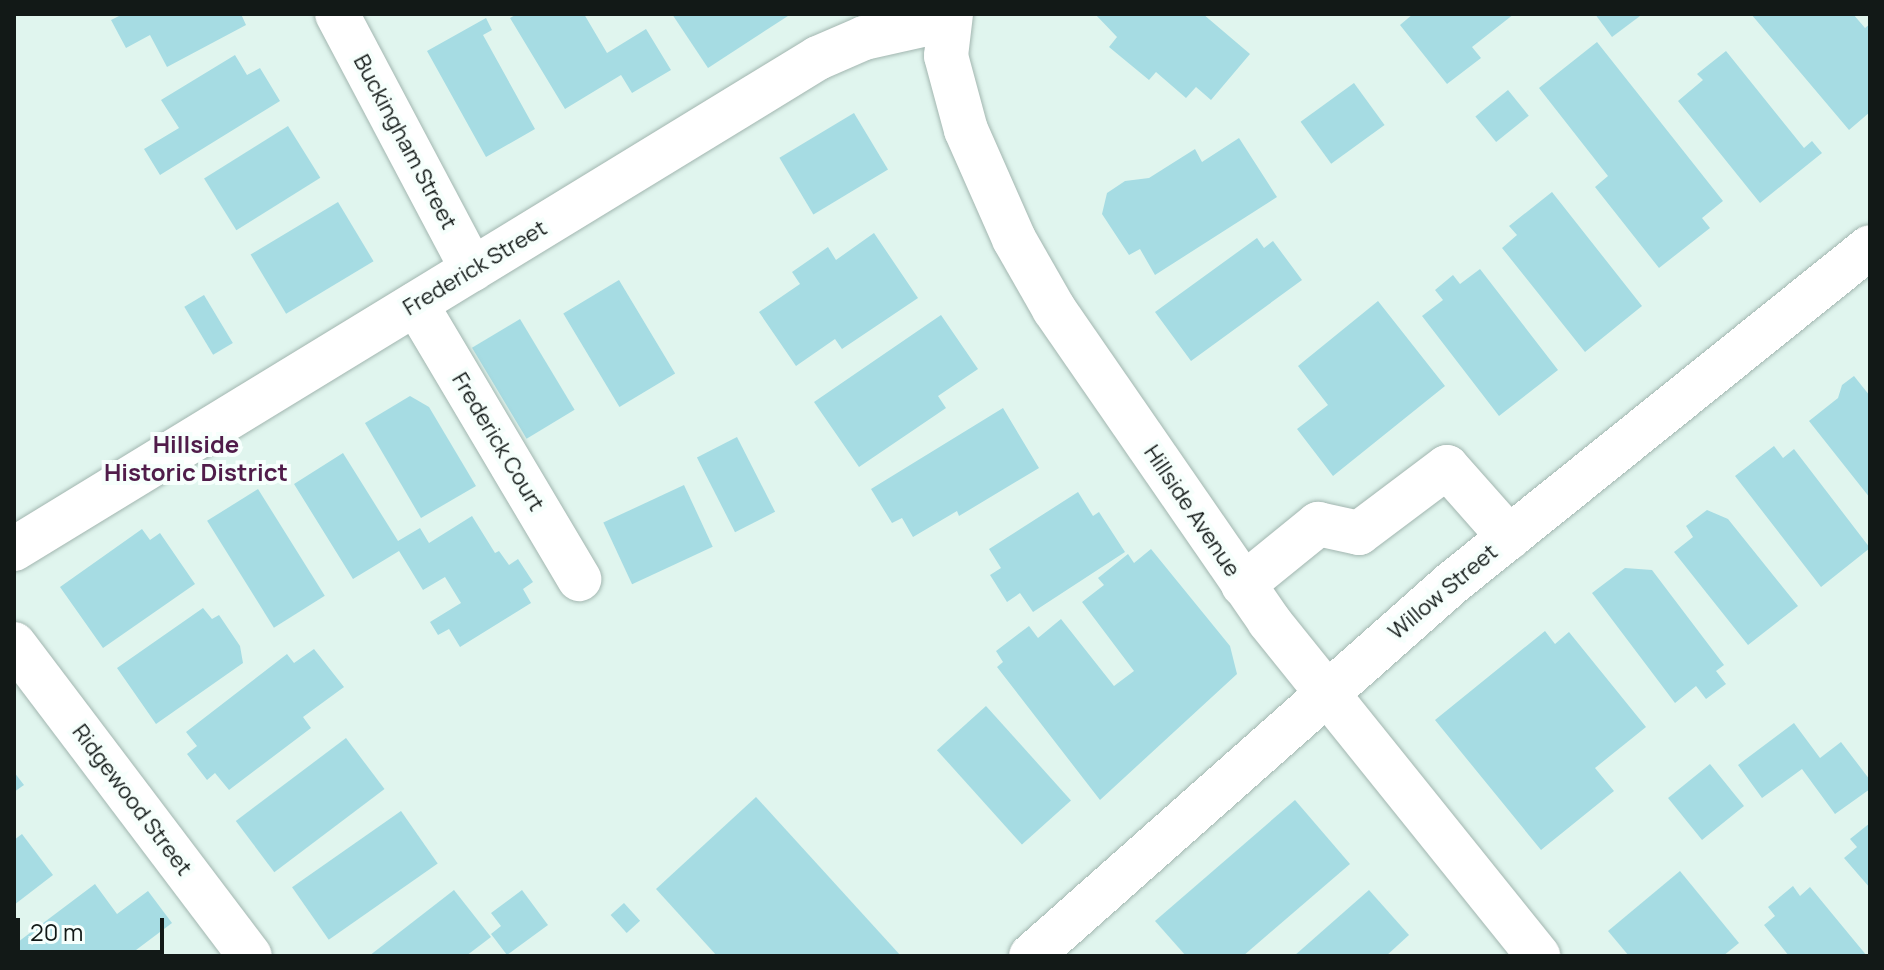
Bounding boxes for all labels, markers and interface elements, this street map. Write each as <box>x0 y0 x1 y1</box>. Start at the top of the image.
street label: Buckingham Street <box>348 50 462 234</box>
street label: Frederick Street <box>398 215 552 321</box>
street label: Frederick Court <box>446 368 550 516</box>
district label: Hillside Historic District <box>104 430 288 486</box>
street label: Hillside Avenue <box>1138 440 1246 582</box>
street label: Willow Street <box>1383 539 1503 645</box>
street label: Ridgewood Street <box>67 719 197 881</box>
scale bar <box>20 902 168 952</box>
text: 20 m <box>30 915 83 948</box>

